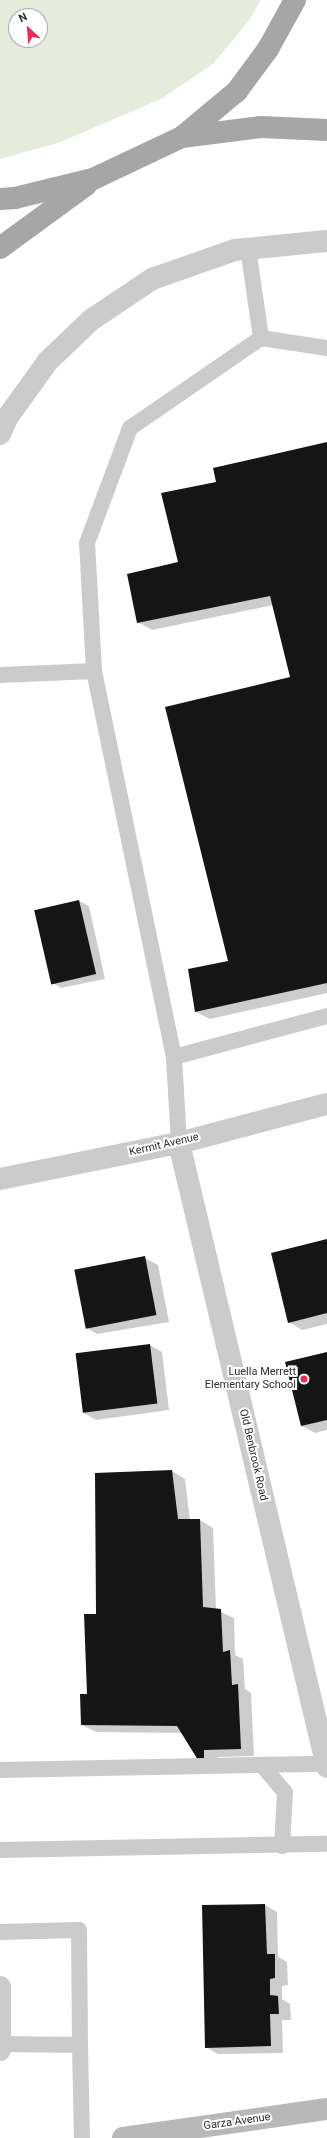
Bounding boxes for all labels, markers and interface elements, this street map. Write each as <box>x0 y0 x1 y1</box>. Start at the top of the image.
north arrow <box>8 8 48 48</box>
text: N <box>17 10 29 25</box>
street label: Kermit Avenue <box>128 1131 200 1159</box>
place label: Luella Merrett Elementary School <box>205 1366 296 1392</box>
marker: Luella Merrett Elementary School <box>299 1374 309 1384</box>
street label: Old Benbrook Road <box>236 1408 270 1502</box>
street label: Garza Avenue <box>203 2111 271 2133</box>

